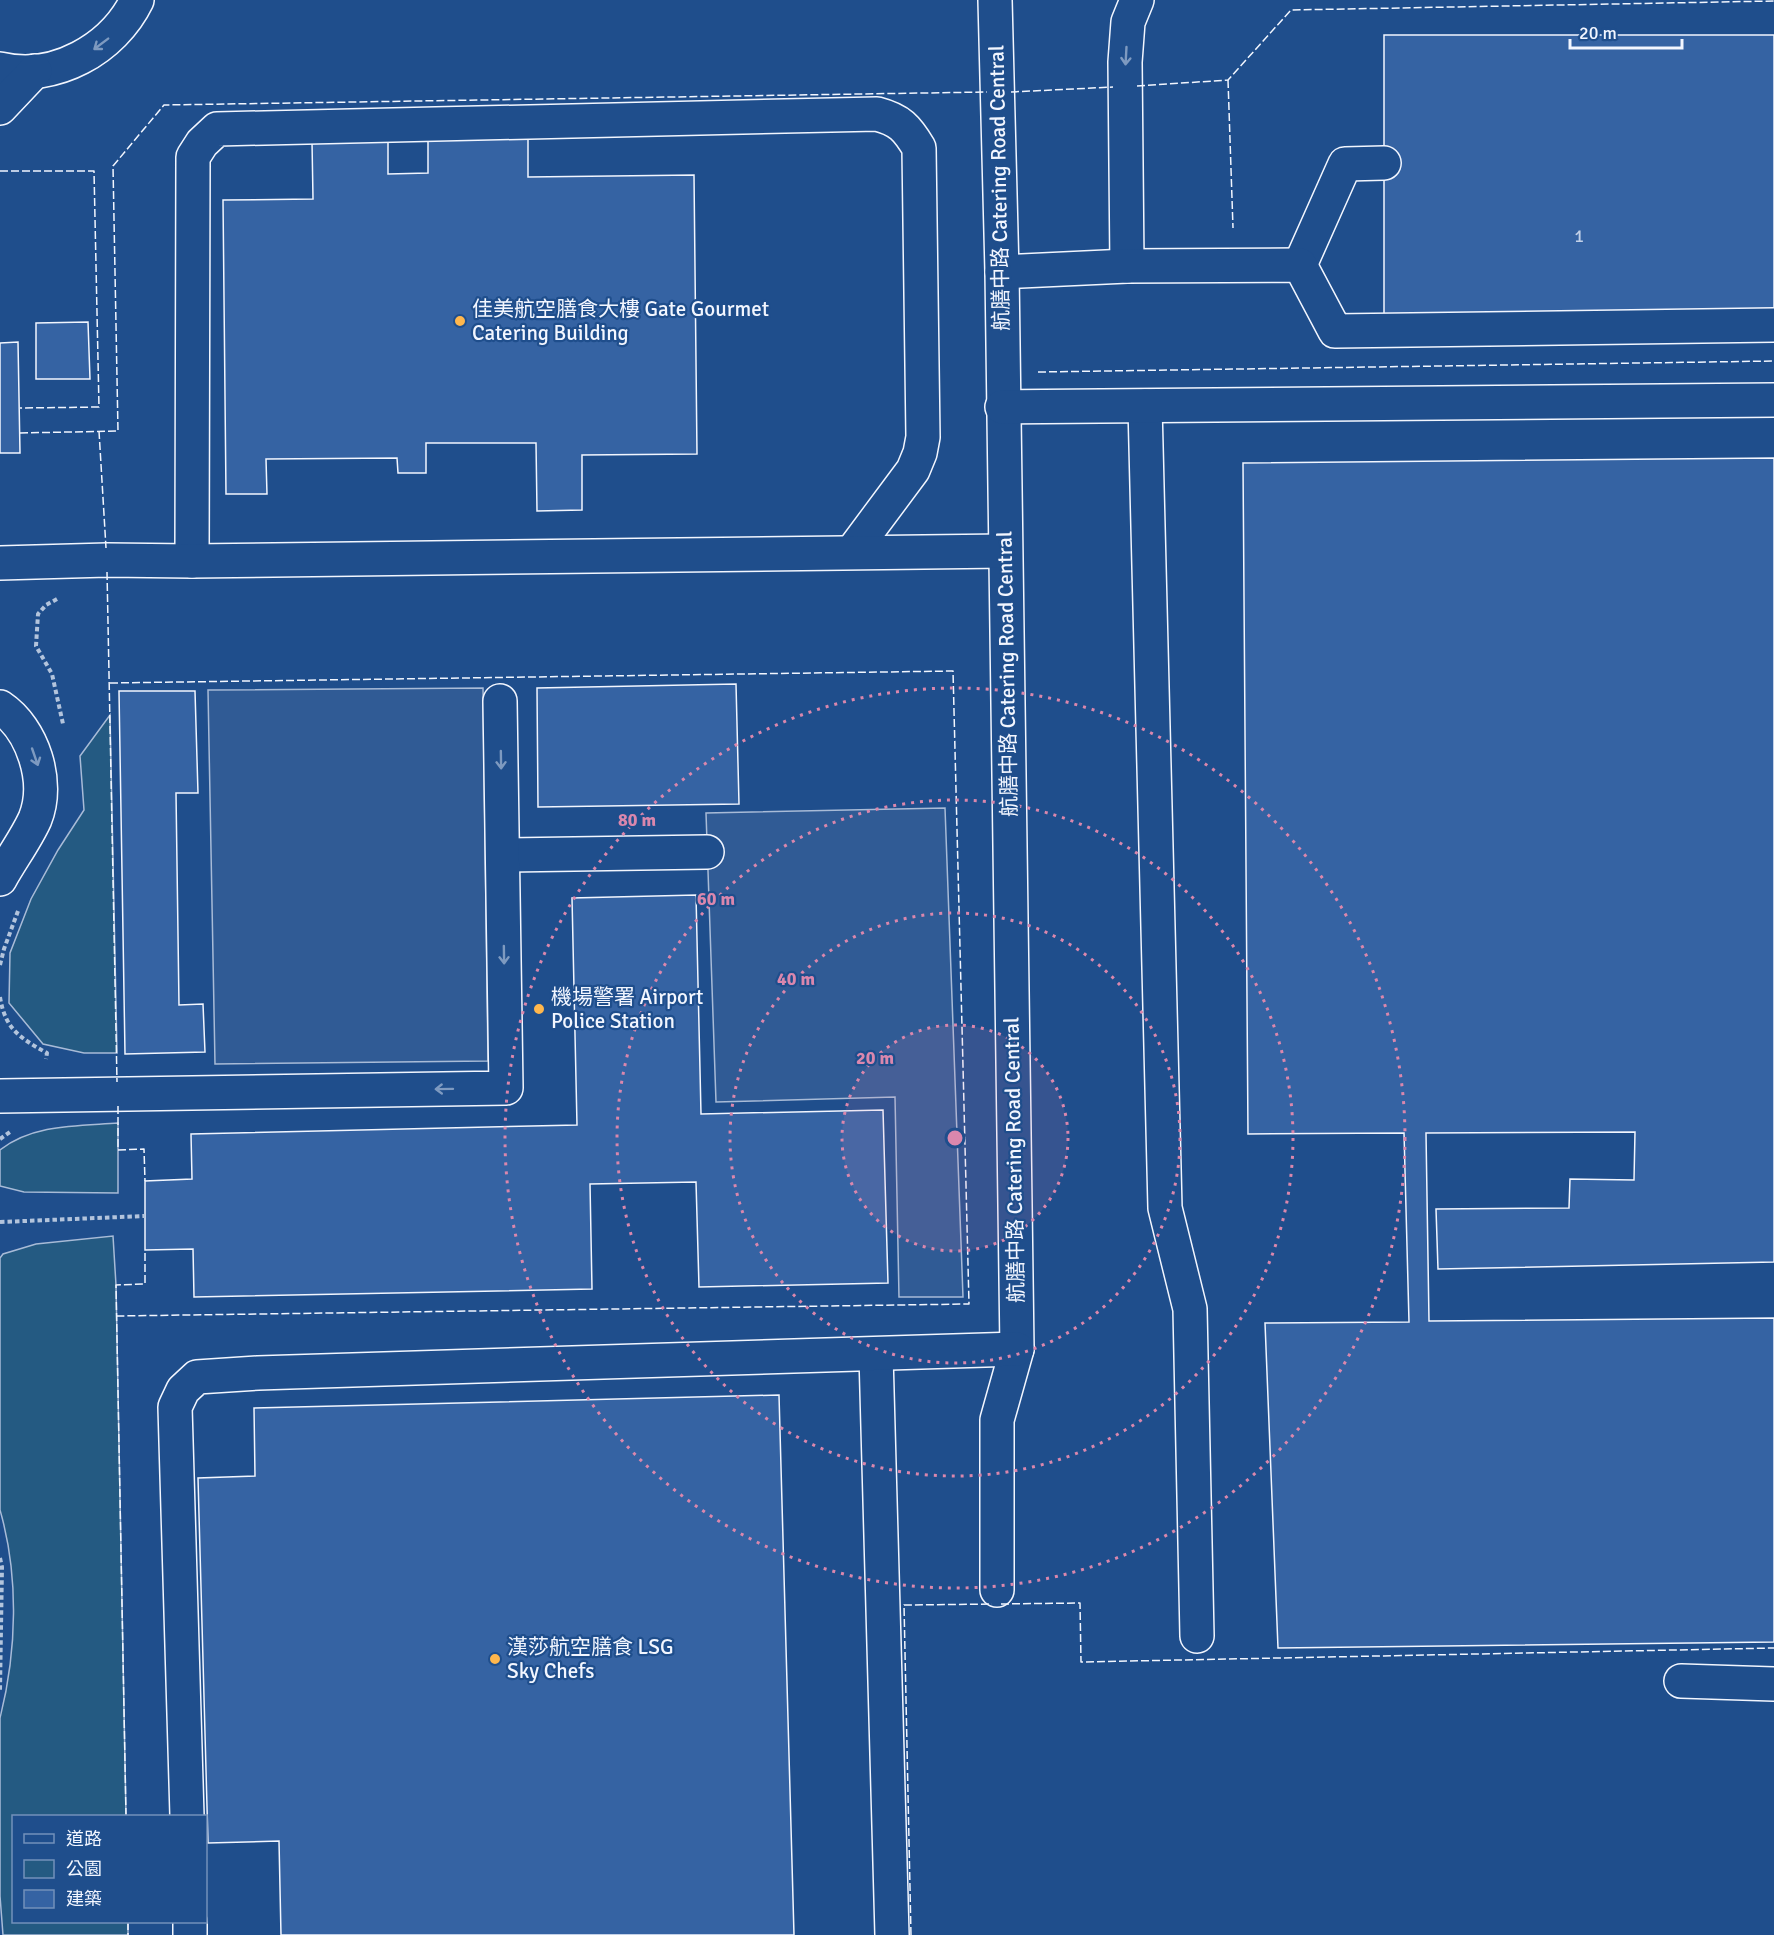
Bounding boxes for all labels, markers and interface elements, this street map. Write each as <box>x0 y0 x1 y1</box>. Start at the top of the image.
scale bar <box>1570 12 1682 50</box>
text: 20 m <box>1579 22 1617 44</box>
one-way arrow <box>93 38 109 51</box>
street label: 航膳中路 Catering Road Central <box>984 45 1014 331</box>
one-way arrow <box>1120 46 1131 66</box>
house number: 1 <box>1574 225 1584 247</box>
place label: 佳美航空膳食大樓 Gate Gourmet Catering Building <box>472 296 769 346</box>
marker: 佳美航空膳食大樓 Gate Gourmet Catering Building <box>453 314 467 328</box>
street label: 航膳中路 Catering Road Central <box>992 531 1022 817</box>
one-way arrow <box>30 747 41 766</box>
one-way arrow <box>495 749 507 769</box>
text: 80 m <box>618 809 656 831</box>
text: 60 m <box>697 888 735 910</box>
one-way arrow <box>498 944 510 964</box>
text: 40 m <box>777 968 815 990</box>
place label: 機場警署 Airport Police Station <box>551 984 703 1034</box>
marker: 機場警署 Airport Police Station <box>532 1002 546 1016</box>
street label: 航膳中路 Catering Road Central <box>999 1017 1029 1303</box>
text: 20 m <box>856 1047 894 1069</box>
one-way arrow <box>434 1083 454 1095</box>
centre of rings <box>945 1128 965 1148</box>
place label: 漢莎航空膳食 LSG Sky Chefs <box>507 1634 673 1684</box>
marker: 漢莎航空膳食 LSG Sky Chefs <box>488 1652 502 1666</box>
legend <box>12 1815 207 1923</box>
text: 道路 <box>66 1828 102 1850</box>
text: 公園 <box>66 1858 102 1880</box>
text: 建築 <box>66 1888 102 1910</box>

